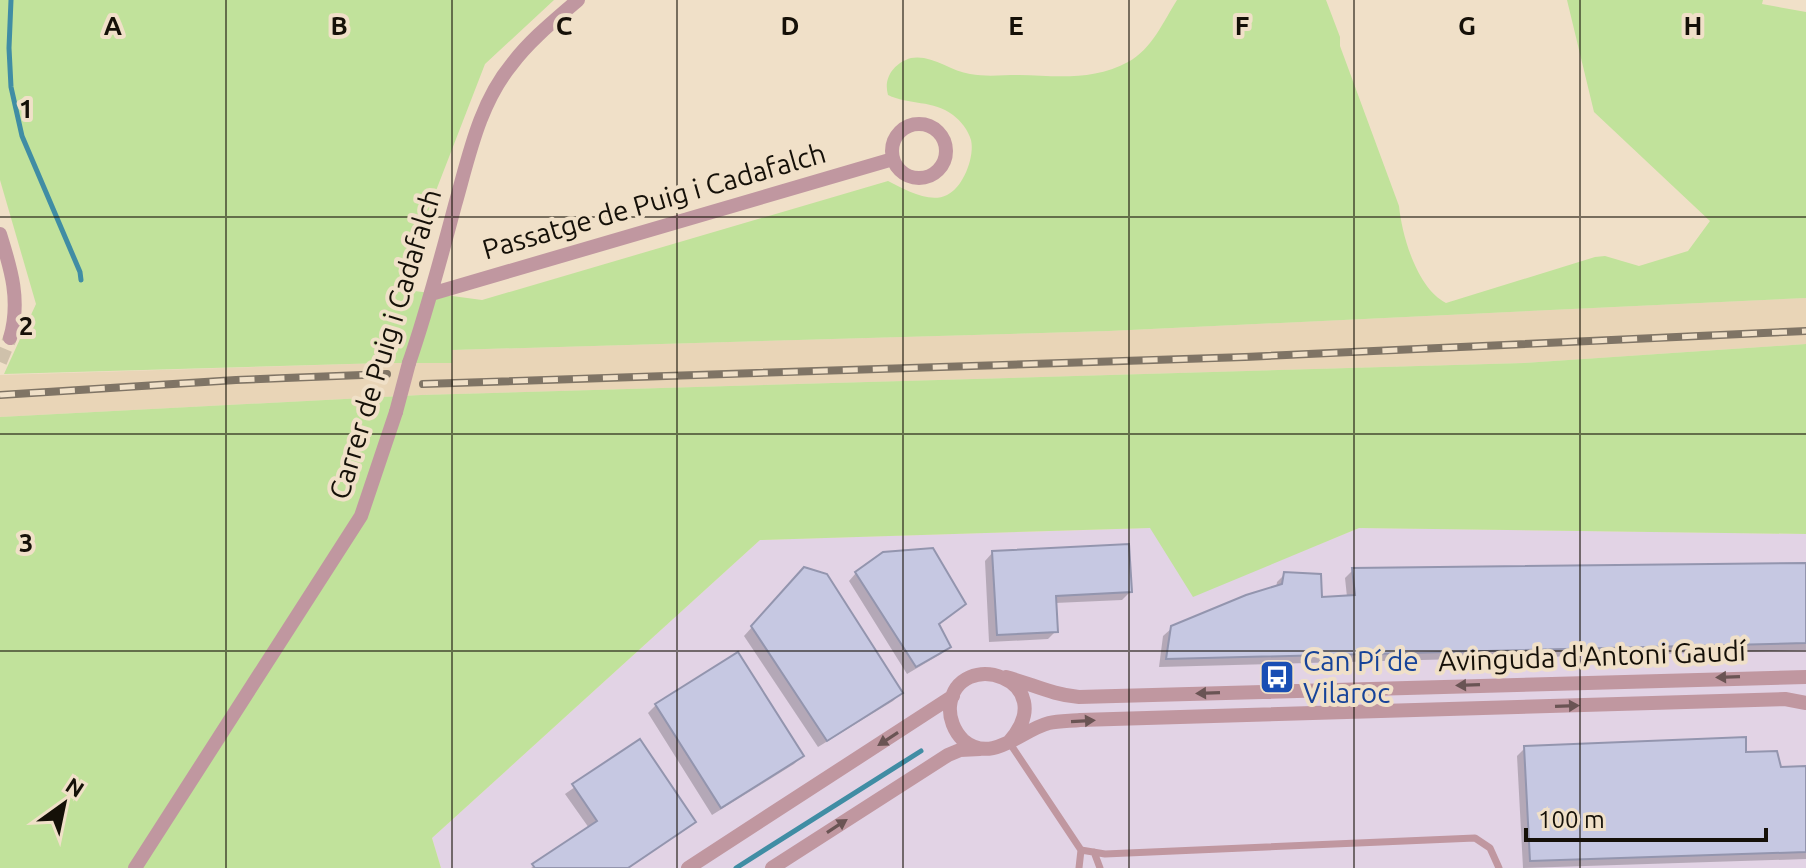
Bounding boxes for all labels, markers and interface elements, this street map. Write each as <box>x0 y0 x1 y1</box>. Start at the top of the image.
text: A <box>104 11 123 40</box>
text: B <box>330 11 348 40</box>
text: C <box>556 11 573 40</box>
text: D <box>781 11 799 40</box>
text: E <box>1008 11 1024 40</box>
text: F <box>1235 11 1249 40</box>
text: G <box>1458 11 1476 40</box>
text: H <box>1684 11 1702 40</box>
text: 1 <box>19 94 33 123</box>
street label: Passatge de Puig i Cadafalch <box>479 137 829 264</box>
street label: Carrer de Puig i Cadafalch <box>323 185 446 503</box>
text: 2 <box>19 311 33 340</box>
text: 3 <box>19 528 33 557</box>
street label: Avinguda d'Antoni Gaudí <box>1438 635 1747 676</box>
place label: Can Pí de Vilaroc <box>1303 645 1419 708</box>
bus stop icon: Can Pí de Vilaroc <box>1258 658 1296 696</box>
one-way arrow <box>1715 671 1740 684</box>
one-way arrow <box>1455 679 1480 692</box>
one-way arrow <box>1195 687 1220 700</box>
one-way arrow <box>1555 699 1580 712</box>
one-way arrow <box>1071 714 1096 727</box>
one-way arrow <box>877 732 898 747</box>
north arrow <box>24 764 104 844</box>
text: N <box>61 772 89 802</box>
scale bar <box>1526 792 1766 842</box>
text: 100 m <box>1538 806 1605 833</box>
one-way arrow <box>827 818 848 833</box>

